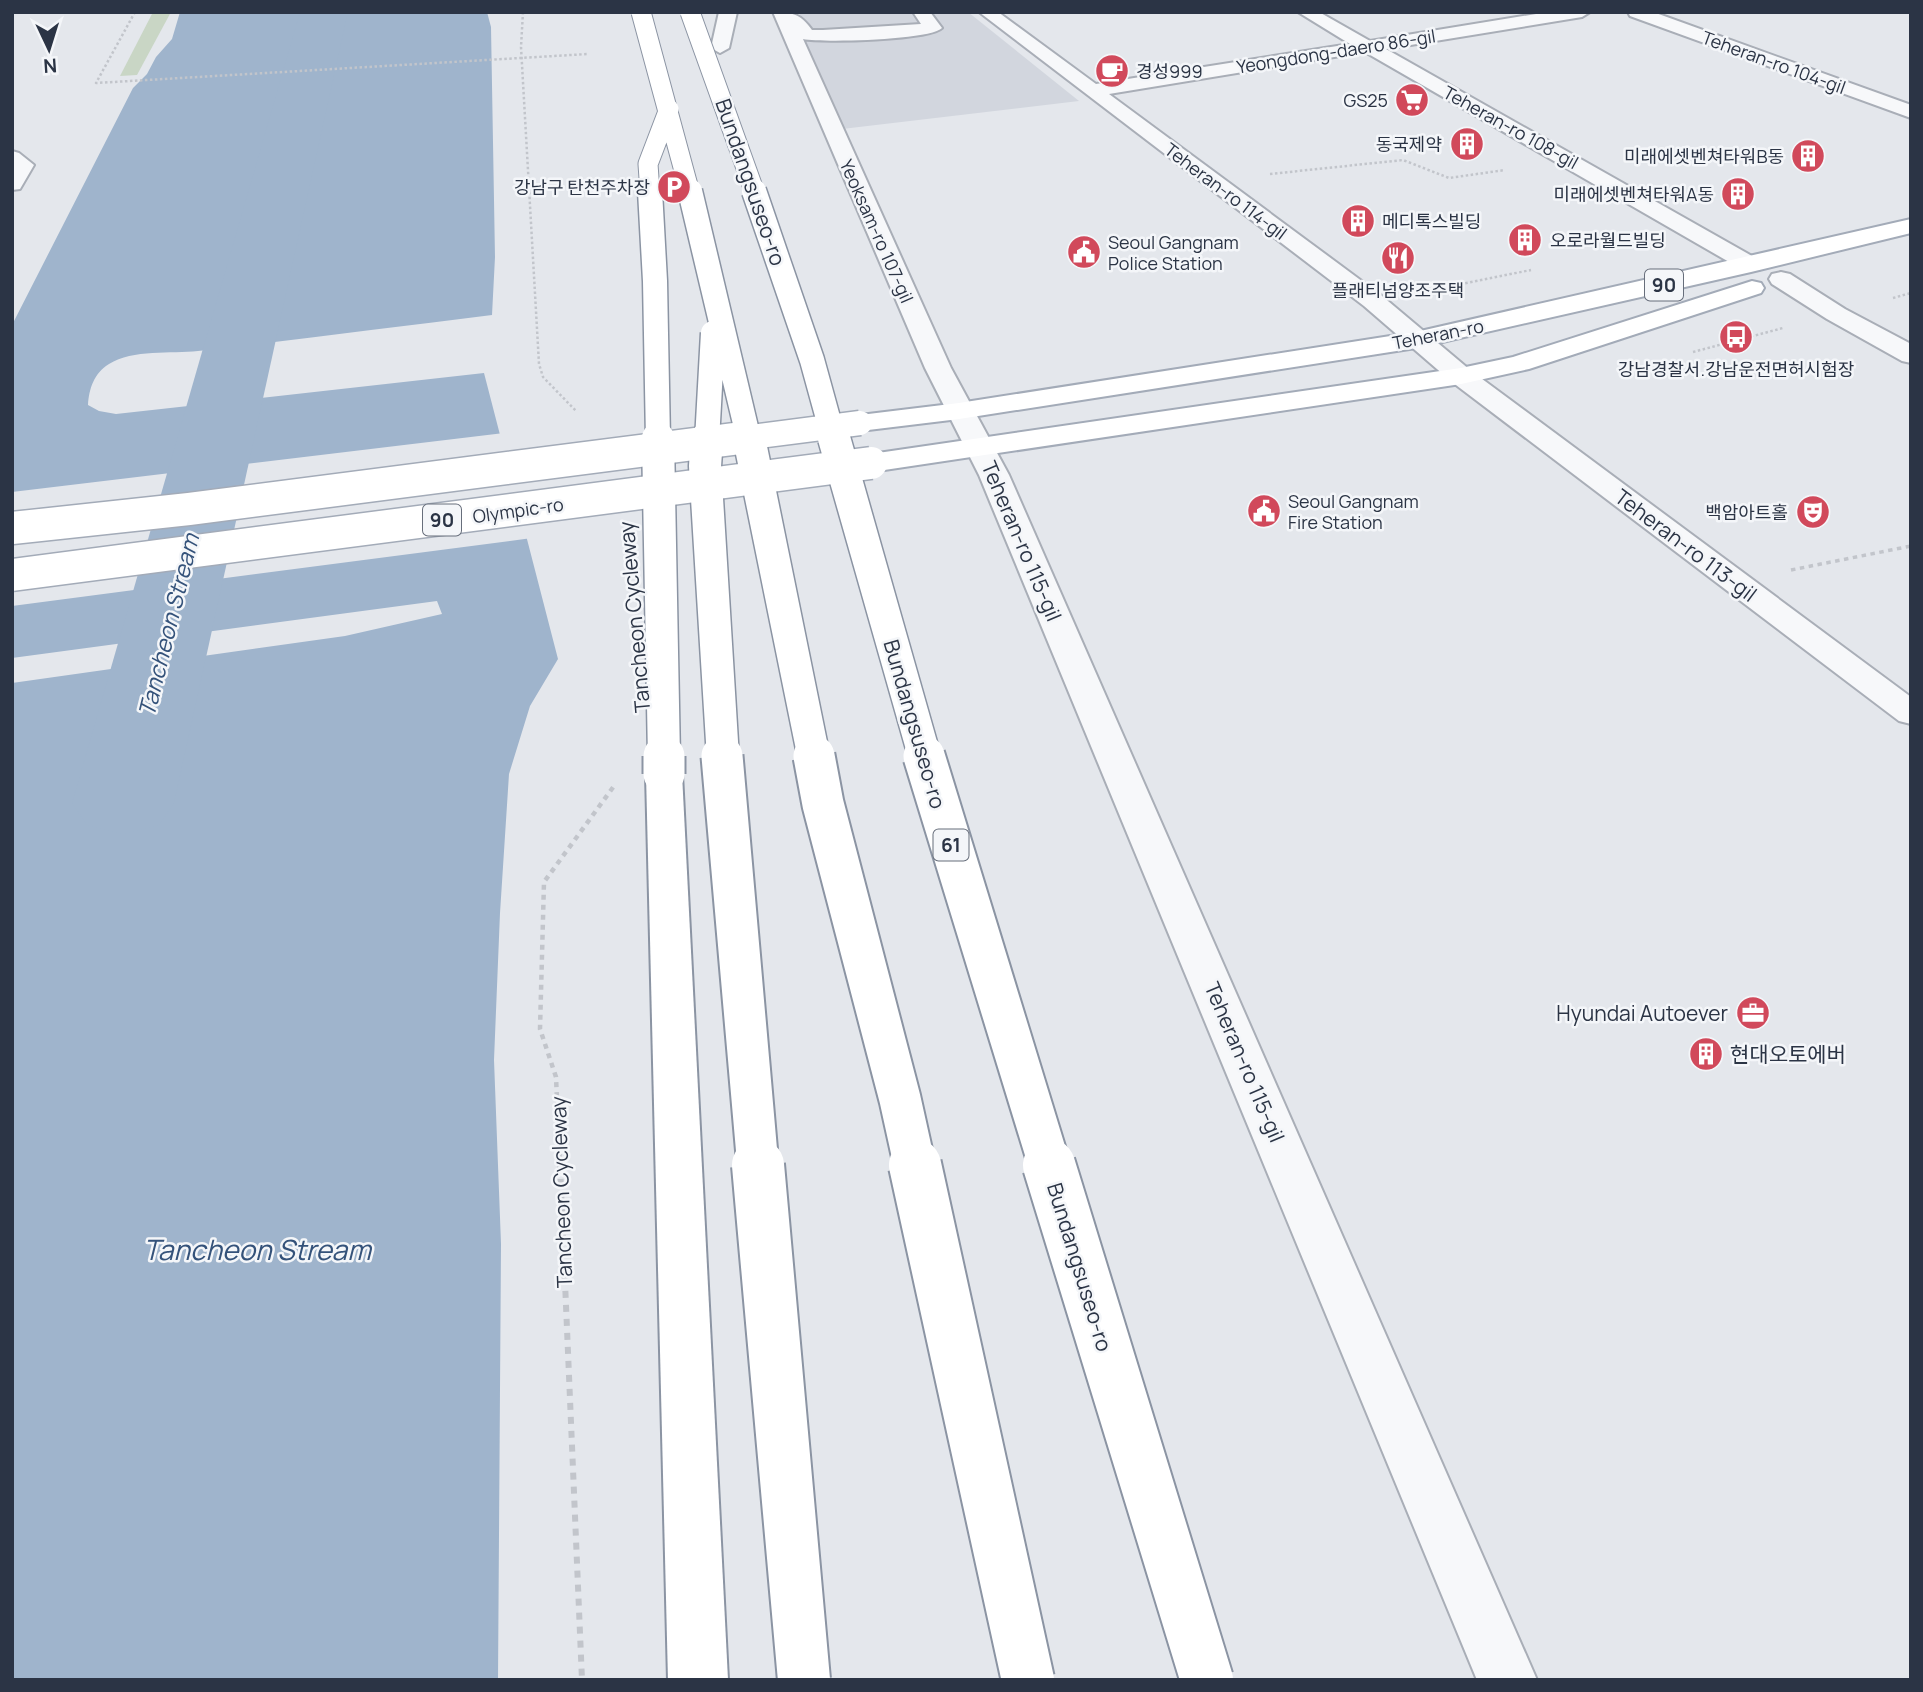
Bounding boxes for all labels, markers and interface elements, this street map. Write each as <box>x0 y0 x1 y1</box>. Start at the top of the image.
north arrow <box>14 14 84 84</box>
street label: Yeongdong-daero 86-gil <box>1235 23 1437 79</box>
street label: Teheran-ro 104-gil <box>1699 25 1849 99</box>
cafe icon: 경성999 <box>1093 52 1131 90</box>
text: N <box>42 53 58 79</box>
place label: 경성999 <box>1136 59 1203 83</box>
street label: Teheran-ro 108-gil <box>1439 80 1583 174</box>
supermarket icon: GS25 <box>1393 81 1431 119</box>
place label: GS25 <box>1344 88 1388 112</box>
street label: Bundangsuseo-ro <box>709 95 793 269</box>
building icon: 동국제약 <box>1448 125 1486 163</box>
place label: 동국제약 <box>1376 132 1442 156</box>
street label: Teheran-ro 114-gil <box>1160 137 1292 245</box>
building icon: 미래에셋벤쳐타워B동 <box>1789 137 1827 175</box>
place label: 미래에셋벤쳐타워B동 <box>1624 144 1784 168</box>
street label: Yeoksam-ro 107-gil <box>835 155 919 307</box>
parking icon: 강남구 탄천주차장 <box>655 168 693 206</box>
place label: 강남구 탄천주차장 <box>514 175 650 199</box>
building icon: 미래에셋벤쳐타워A동 <box>1719 175 1757 213</box>
place label: 미래에셋벤쳐타워A동 <box>1554 182 1714 206</box>
building icon: 메디톡스빌딩 <box>1339 202 1377 240</box>
place label: 메디톡스빌딩 <box>1382 209 1481 233</box>
building icon: 오로라월드빌딩 <box>1506 221 1544 259</box>
place label: 오로라월드빌딩 <box>1550 228 1666 252</box>
place label: Seoul Gangnam Police Station <box>1108 230 1239 275</box>
public building icon: Seoul Gangnam Police Station <box>1065 233 1103 271</box>
restaurant icon: 플래티넘양조주택 <box>1379 239 1417 277</box>
road number: 90 <box>1645 270 1683 300</box>
place label: 플래티넘양조주택 <box>1332 278 1464 302</box>
street label: Teheran-ro <box>1390 313 1486 355</box>
bus stop icon: 강남경찰서.강남운전면허시험장 <box>1717 318 1755 356</box>
place label: 강남경찰서.강남운전면허시험장 <box>1618 357 1854 381</box>
street label: Teheran-ro 115-gil <box>976 457 1068 625</box>
street label: Teheran-ro 113-gil <box>1609 482 1763 608</box>
place label: Seoul Gangnam Fire Station <box>1288 489 1419 534</box>
street label: Olympic-ro <box>471 492 565 528</box>
public building icon: Seoul Gangnam Fire Station <box>1245 492 1283 530</box>
theatre icon: 백암아트홀 <box>1794 493 1832 531</box>
place label: 백암아트홀 <box>1705 500 1788 524</box>
road number: 90 <box>423 505 461 536</box>
street label: Tancheon Cycleway <box>612 520 656 714</box>
water label: Tancheon Stream <box>130 529 207 720</box>
street label: Bundangsuseo-ro <box>877 636 953 812</box>
road number: 61 <box>934 830 968 860</box>
street label: Teheran-ro 115-gil <box>1199 978 1291 1146</box>
office icon: Hyundai Autoever <box>1734 994 1772 1032</box>
place label: Hyundai Autoever <box>1556 999 1728 1027</box>
building icon: 현대오토에버 <box>1687 1035 1725 1073</box>
place label: 현대오토에버 <box>1730 1040 1846 1068</box>
street label: Tancheon Cycleway <box>544 1096 578 1288</box>
street label: Bundangsuseo-ro <box>1041 1179 1119 1355</box>
water label: Tancheon Stream <box>143 1230 373 1268</box>

